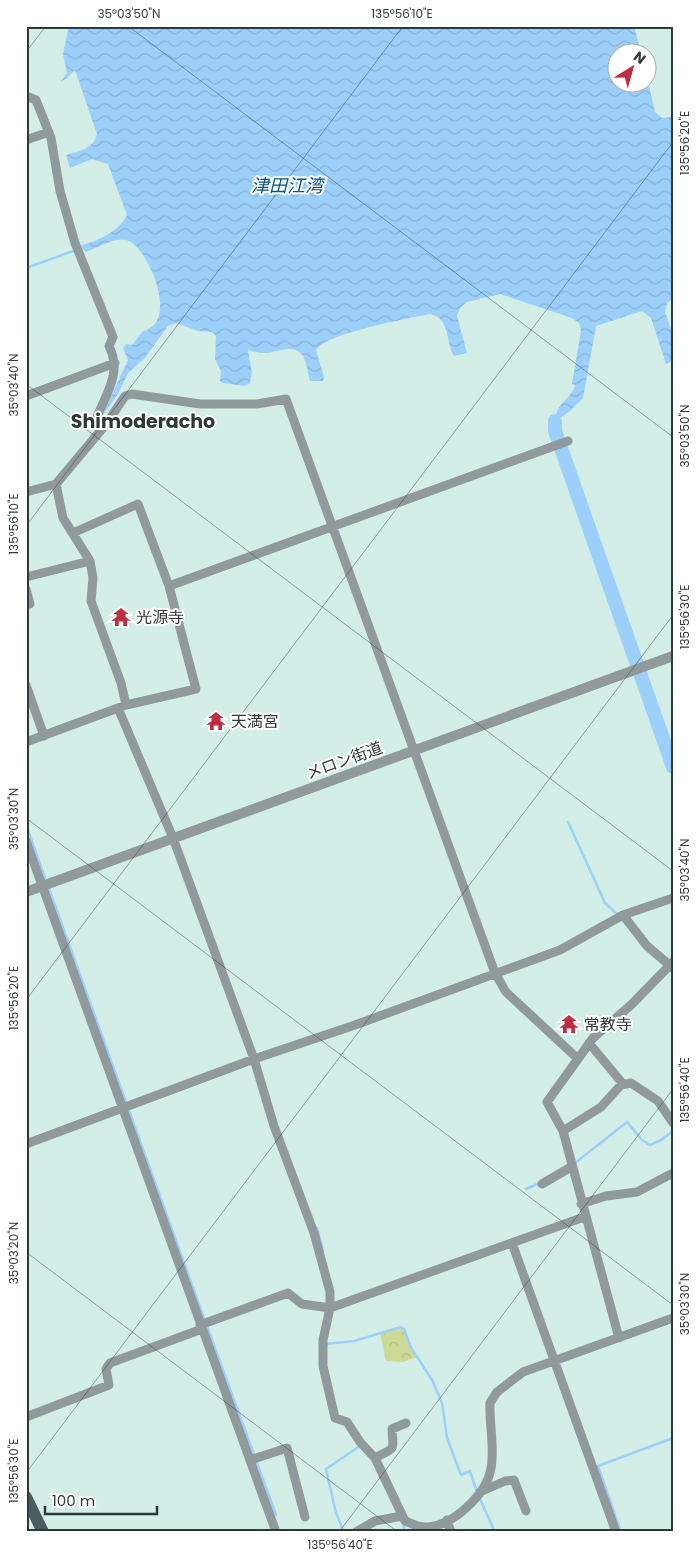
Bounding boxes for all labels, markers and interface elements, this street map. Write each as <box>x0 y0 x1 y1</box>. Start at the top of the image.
text: 35°03'50"N <box>97 5 161 22</box>
text: 135°56'10"E <box>371 5 433 22</box>
north arrow <box>606 42 656 92</box>
text: N <box>630 46 650 69</box>
text: 135°56'20"E <box>676 111 693 175</box>
water label: 津田江湾 <box>251 173 326 198</box>
text: 35°03'40"N <box>5 353 22 417</box>
text: 35°03'50"N <box>676 404 693 468</box>
district label: Shimoderacho <box>71 408 215 435</box>
text: 135°56'10"E <box>5 493 22 555</box>
text: 135°56'30"E <box>676 585 693 649</box>
temple icon: 光源寺 <box>110 606 132 628</box>
place label: 光源寺 <box>136 606 184 629</box>
temple icon: 天満宮 <box>205 710 227 732</box>
place label: 天満宮 <box>231 710 279 733</box>
street label: メロン街道 <box>303 736 386 785</box>
text: 35°03'30"N <box>5 788 22 850</box>
text: 35°03'40"N <box>676 838 693 902</box>
text: 135°56'20"E <box>5 966 22 1030</box>
temple icon: 常教寺 <box>558 1013 580 1035</box>
place label: 常教寺 <box>584 1013 632 1036</box>
text: 135°56'40"E <box>676 1057 693 1123</box>
text: 35°03'20"N <box>5 1222 22 1284</box>
text: 35°03'30"N <box>676 1273 693 1335</box>
text: 135°56'30"E <box>5 1439 22 1503</box>
scale bar <box>45 1483 158 1515</box>
text: 100 m <box>52 1490 95 1511</box>
text: 135°56'40"E <box>307 1536 373 1553</box>

